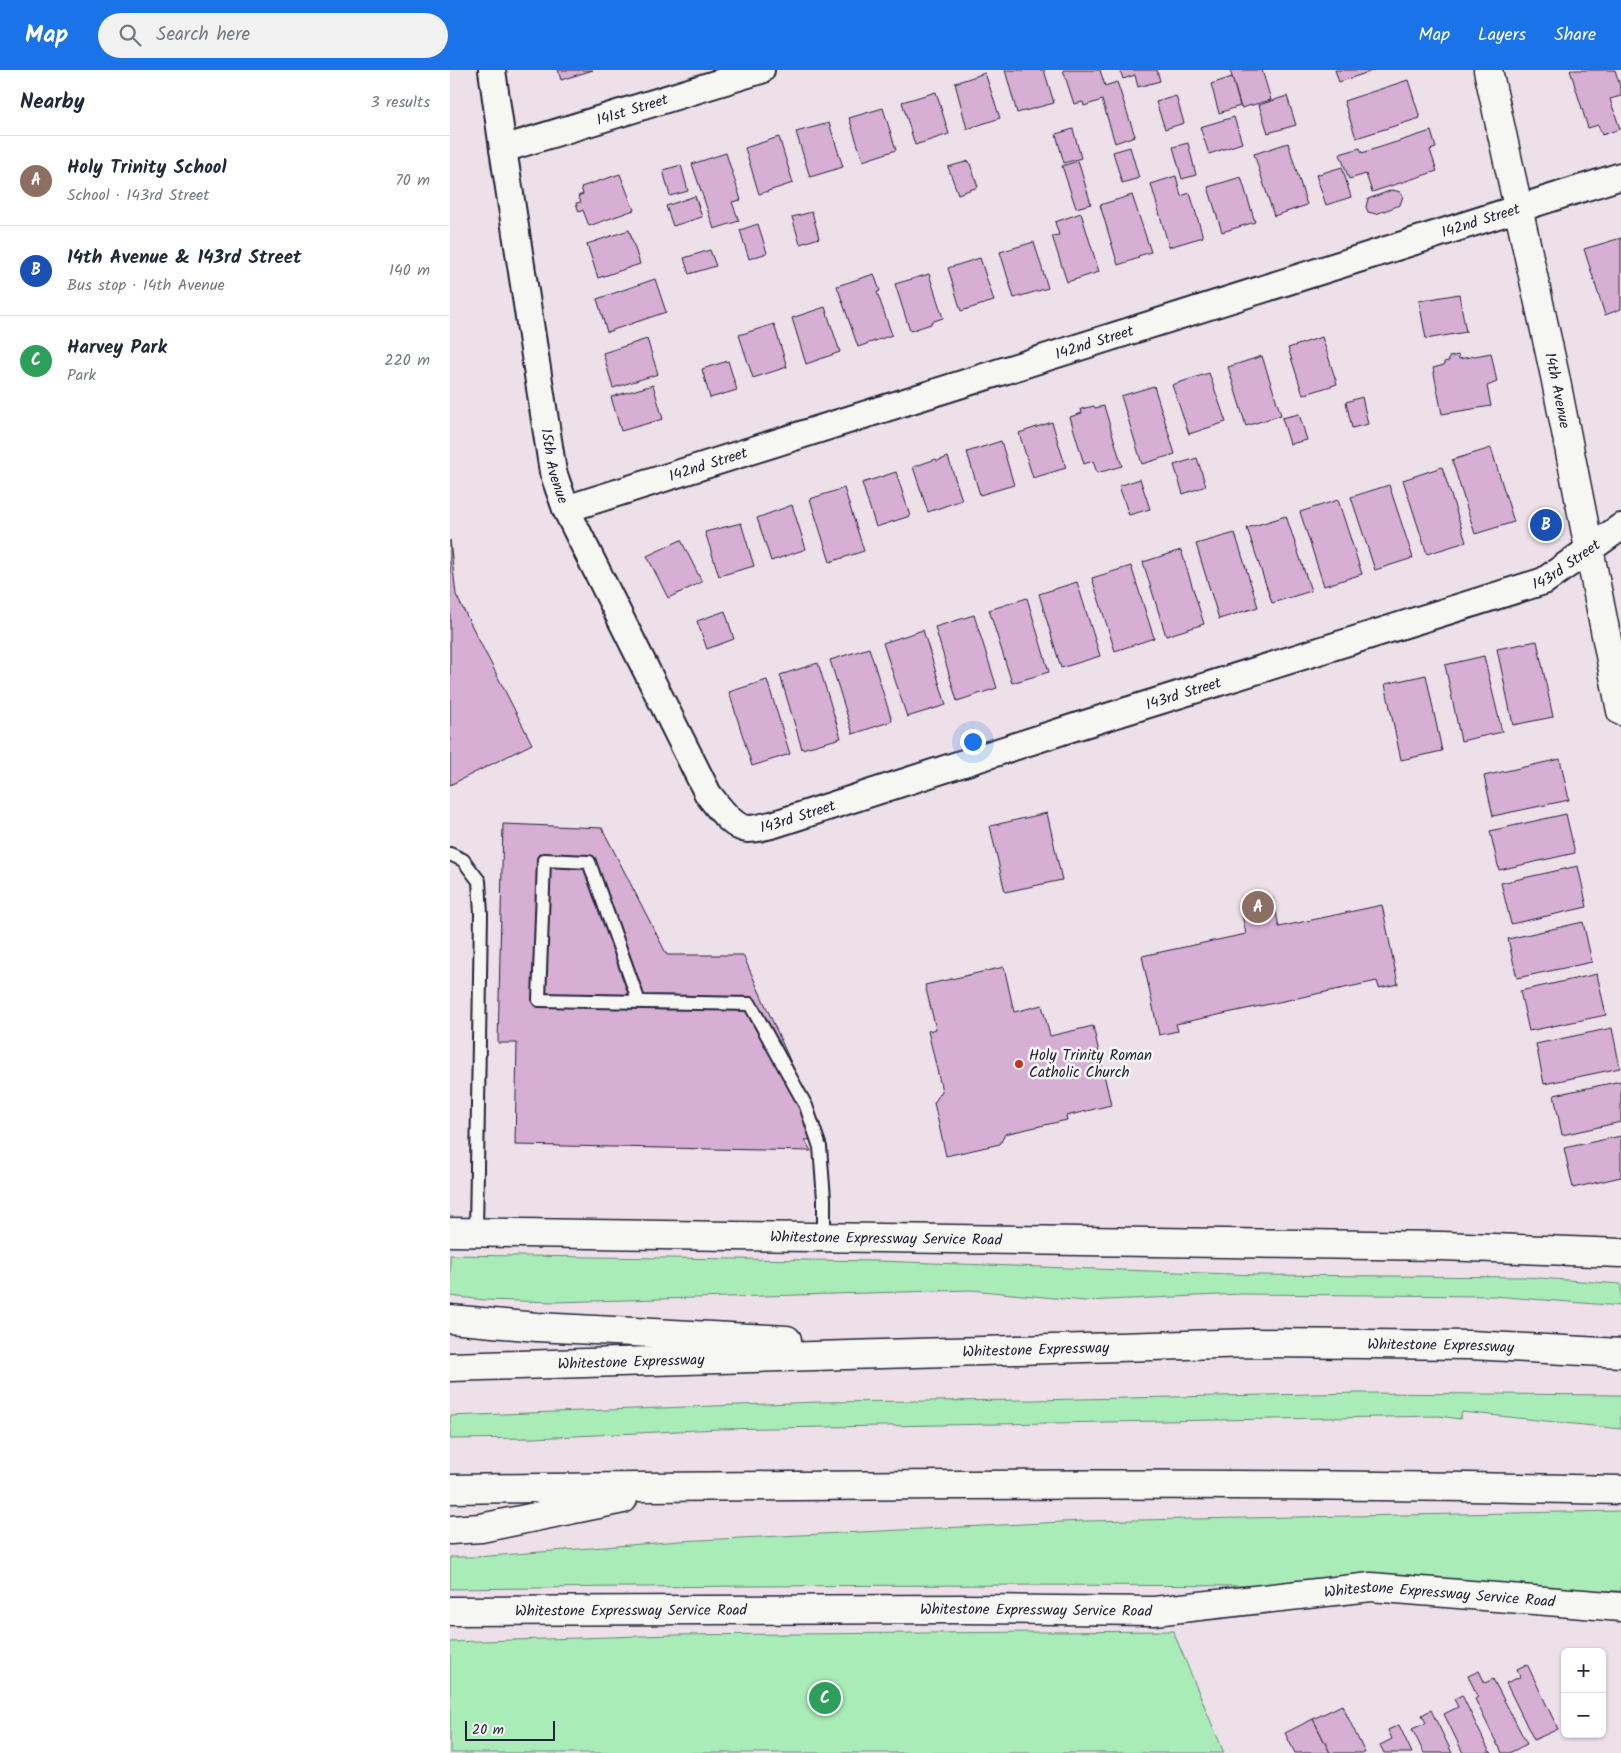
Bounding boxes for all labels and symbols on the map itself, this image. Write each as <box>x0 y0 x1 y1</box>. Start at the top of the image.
street label: 141st Street <box>593 88 671 133</box>
street label: 142nd Street <box>1438 198 1523 245</box>
street label: 142nd Street <box>1052 319 1137 367</box>
street label: 14th Avenue <box>1537 350 1576 431</box>
street label: 15th Avenue <box>533 427 574 508</box>
street label: 142nd Street <box>666 441 751 489</box>
pin: B <box>1530 506 1562 544</box>
street label: 143rd Street <box>1529 534 1606 597</box>
street label: 143rd Street <box>1143 671 1225 717</box>
your location <box>960 729 986 755</box>
street label: 143rd Street <box>758 794 839 840</box>
pin: A <box>1242 888 1274 926</box>
place label: Holy Trinity Roman Catholic Church <box>1029 1044 1152 1085</box>
marker: Holy Trinity Roman Catholic Church <box>1013 1058 1025 1070</box>
street label: Whitestone Expressway Service Road <box>770 1226 1003 1253</box>
street label: Whitestone Expressway <box>1367 1333 1516 1360</box>
street label: Whitestone Expressway <box>962 1336 1110 1365</box>
street label: Whitestone Expressway <box>557 1348 706 1377</box>
street label: Whitestone Expressway Service Road <box>1323 1576 1556 1615</box>
street label: Whitestone Expressway Service Road <box>920 1598 1153 1624</box>
street label: Whitestone Expressway Service Road <box>515 1599 748 1624</box>
pin: C <box>809 1679 841 1717</box>
scale bar <box>465 1718 555 1741</box>

